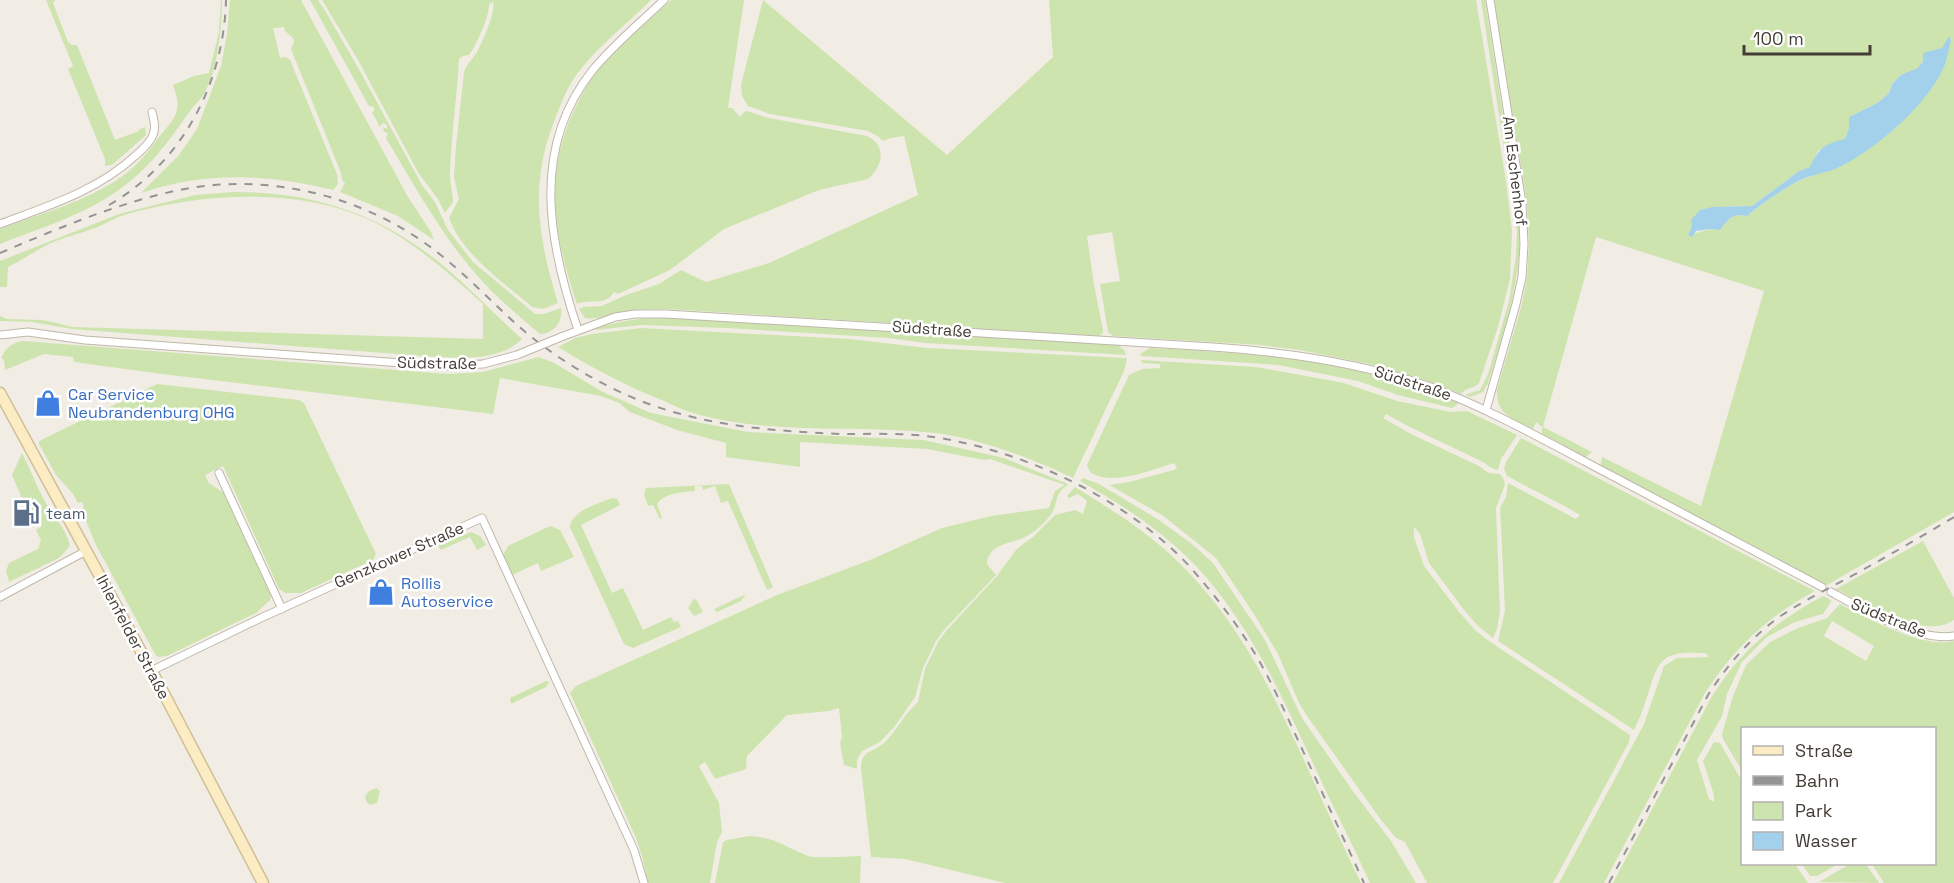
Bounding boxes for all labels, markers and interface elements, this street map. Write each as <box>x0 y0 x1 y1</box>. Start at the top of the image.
scale bar <box>1744 18 1870 56</box>
text: 100 m <box>1753 27 1804 50</box>
street label: Am Eschenhof <box>1498 115 1532 227</box>
street label: Südstraße <box>891 316 973 342</box>
street label: Südstraße <box>397 352 477 374</box>
street label: Südstraße <box>1372 361 1454 405</box>
place label: Car Service Neubrandenburg OHG <box>68 384 235 423</box>
shop icon: Car Service Neubrandenburg OHG <box>33 388 63 418</box>
fuel station icon: team <box>11 498 41 528</box>
place label: team <box>46 503 86 524</box>
street label: Genzkower Straße <box>331 517 467 593</box>
street label: Ihlenfelder Straße <box>91 571 175 703</box>
place label: Rollis Autoservice <box>401 573 493 612</box>
shop icon: Rollis Autoservice <box>366 577 396 607</box>
street label: Südstraße <box>1848 593 1930 643</box>
legend <box>1741 727 1936 865</box>
text: Straße <box>1795 739 1853 762</box>
text: Bahn <box>1795 769 1839 792</box>
text: Park <box>1795 799 1833 822</box>
text: Wasser <box>1795 829 1857 852</box>

